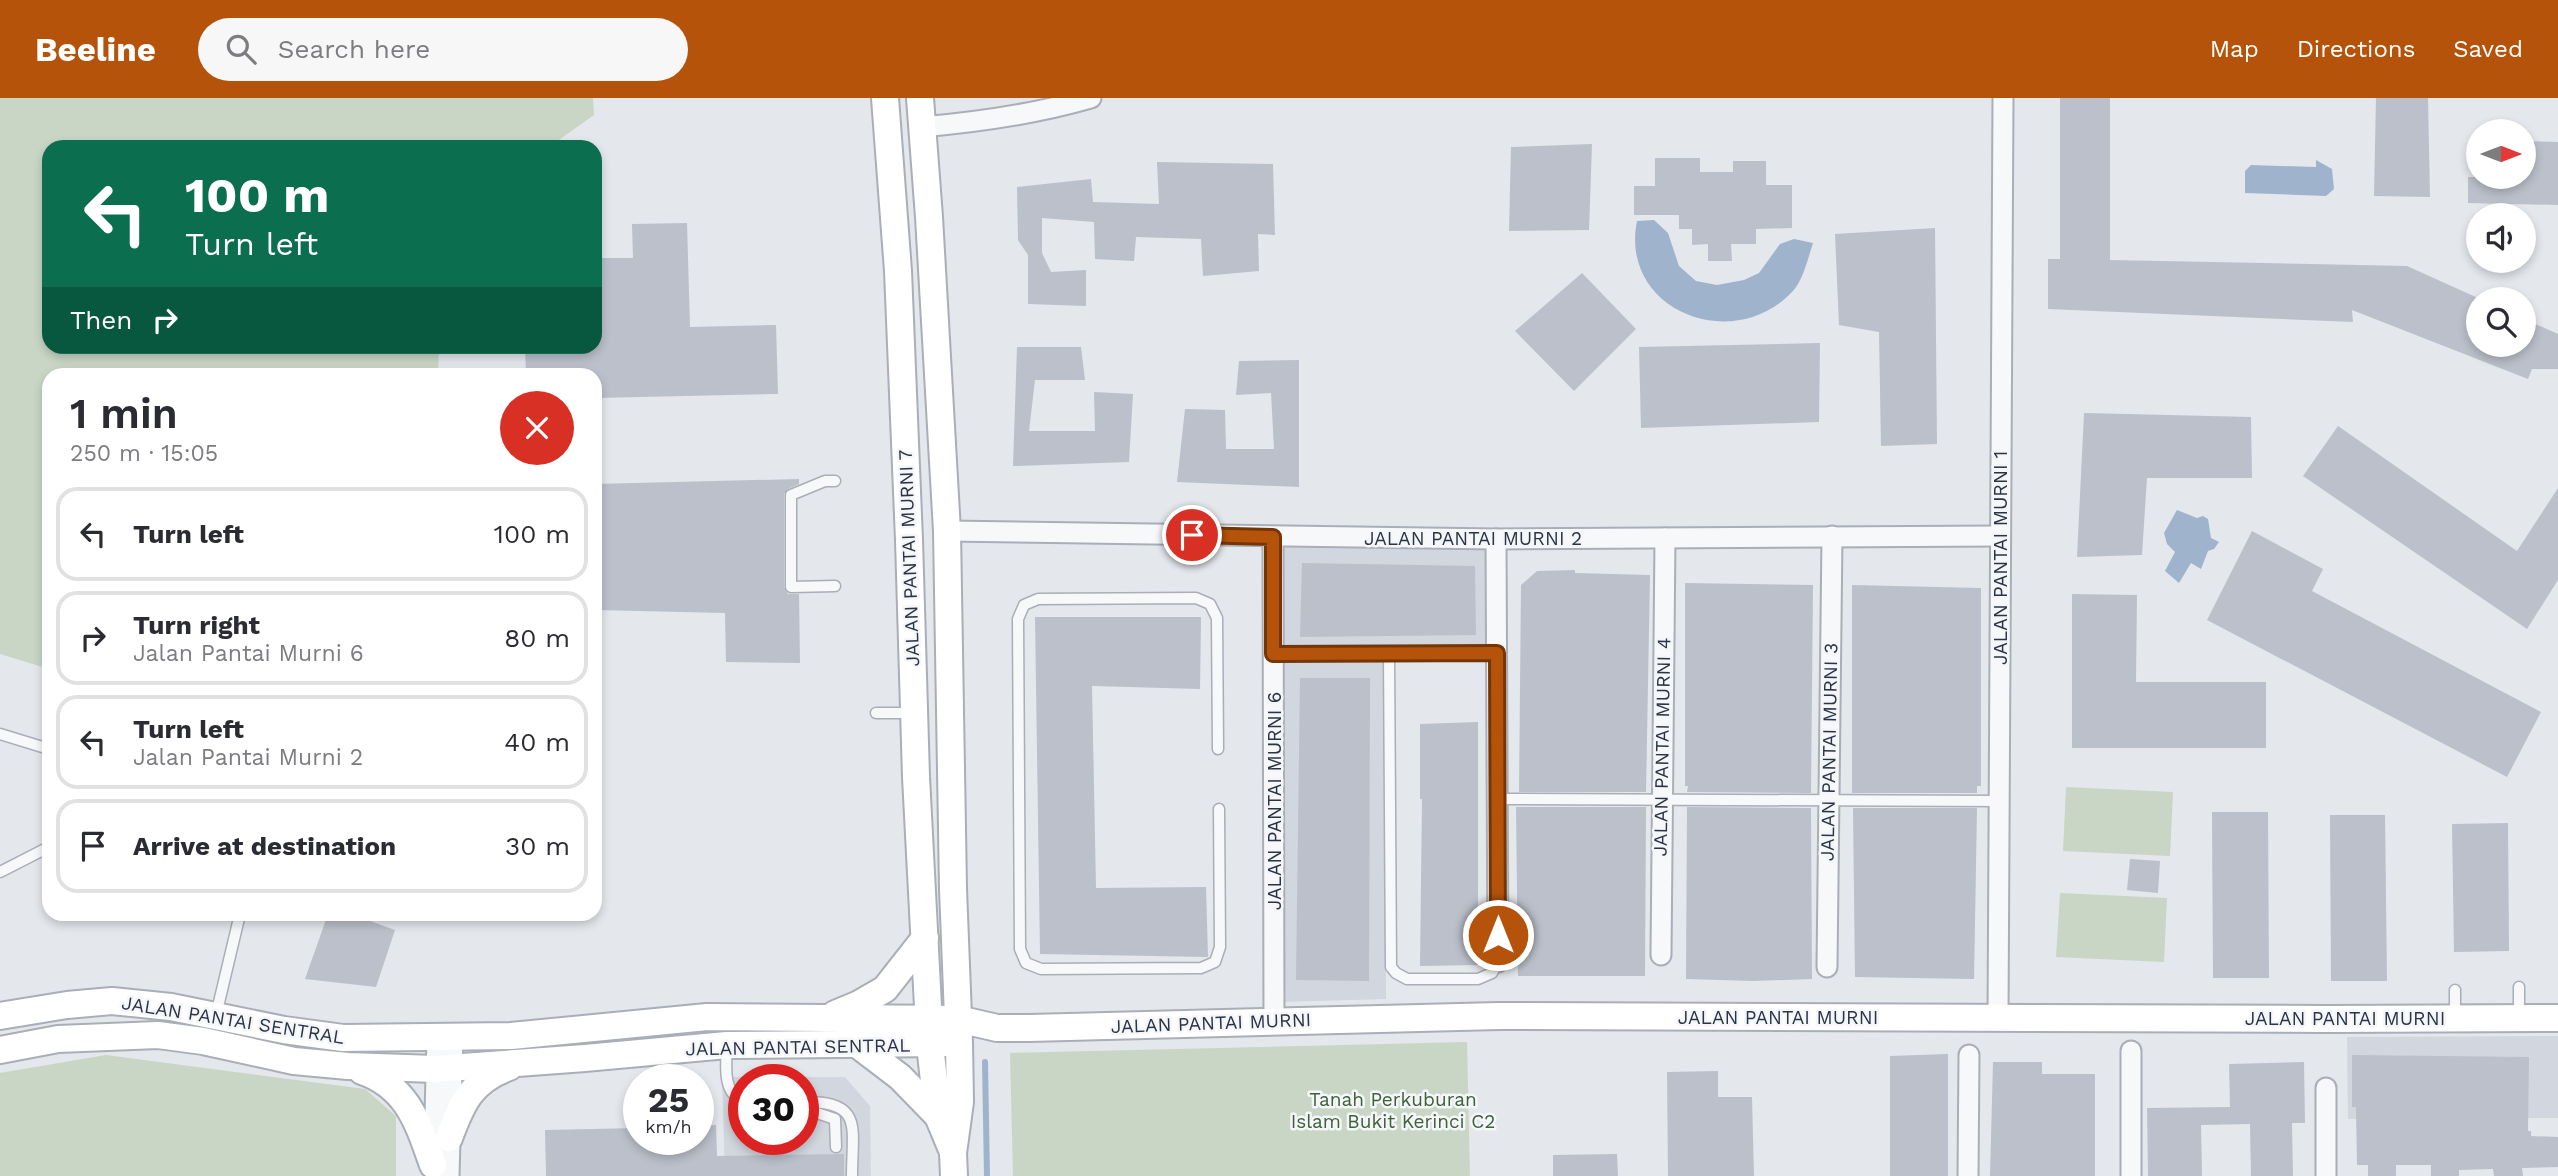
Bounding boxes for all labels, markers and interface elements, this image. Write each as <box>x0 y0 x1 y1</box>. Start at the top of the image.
search box <box>198 18 688 81</box>
text: Beeline <box>35 30 156 69</box>
icon: search <box>222 30 260 68</box>
text: Search here <box>278 34 430 64</box>
text: Map <box>2210 35 2259 63</box>
text: Directions <box>2297 35 2415 63</box>
text: Saved <box>2453 35 2523 63</box>
north arrow <box>2466 119 2536 189</box>
map controls <box>2466 119 2536 357</box>
text: 100 m <box>185 166 329 224</box>
icon: left <box>70 168 161 259</box>
button: sound <box>2466 203 2536 273</box>
text: Turn left <box>185 225 318 263</box>
button: search <box>2466 287 2536 357</box>
icon: right <box>146 301 184 339</box>
text: Then <box>70 305 132 335</box>
text: 1 min <box>70 389 178 438</box>
button: close <box>500 391 574 465</box>
text: 250 m · 15:05 <box>70 440 218 467</box>
street label: JALAN PANTAI MURNI 7 <box>894 449 924 667</box>
street label: JALAN PANTAI MURNI 1 <box>1989 451 2012 665</box>
pin <box>1162 505 1222 565</box>
icon: left <box>74 515 112 553</box>
icon: arrive <box>1173 516 1211 554</box>
text: Turn left <box>133 519 244 549</box>
text: 100 m <box>494 519 570 549</box>
street label: JALAN PANTAI MURNI 2 <box>1364 527 1582 550</box>
text: Turn right <box>133 610 260 640</box>
icon: right <box>74 619 112 657</box>
text: 80 m <box>504 623 570 653</box>
street label: JALAN PANTAI MURNI 4 <box>1649 637 1675 857</box>
text: Jalan Pantai Murni 6 <box>133 640 364 667</box>
street label: JALAN PANTAI MURNI 3 <box>1816 643 1842 861</box>
street label: JALAN PANTAI MURNI 6 <box>1263 692 1286 910</box>
text: Turn left <box>133 714 244 744</box>
icon: left <box>74 723 112 761</box>
text: 40 m <box>504 727 570 757</box>
text: Jalan Pantai Murni 2 <box>133 744 363 771</box>
icon: arrive <box>74 827 112 865</box>
text: Arrive at destination <box>133 831 396 861</box>
text: 30 m <box>505 831 570 861</box>
position arrow <box>1461 898 1535 972</box>
street label: JALAN PANTAI SENTRAL <box>120 991 346 1049</box>
street label: JALAN PANTAI MURNI <box>1678 1006 1878 1029</box>
street label: JALAN PANTAI MURNI <box>2245 1007 2445 1030</box>
street label: JALAN PANTAI MURNI <box>1110 1008 1312 1038</box>
street label: JALAN PANTAI SENTRAL <box>685 1034 911 1060</box>
speed limit sign: 30 <box>728 1064 819 1155</box>
text: 25 <box>648 1079 689 1121</box>
park label: Tanah Perkuburan Islam Bukit Kerinci C2 <box>1291 1088 1495 1133</box>
text: km/h <box>645 1116 692 1137</box>

